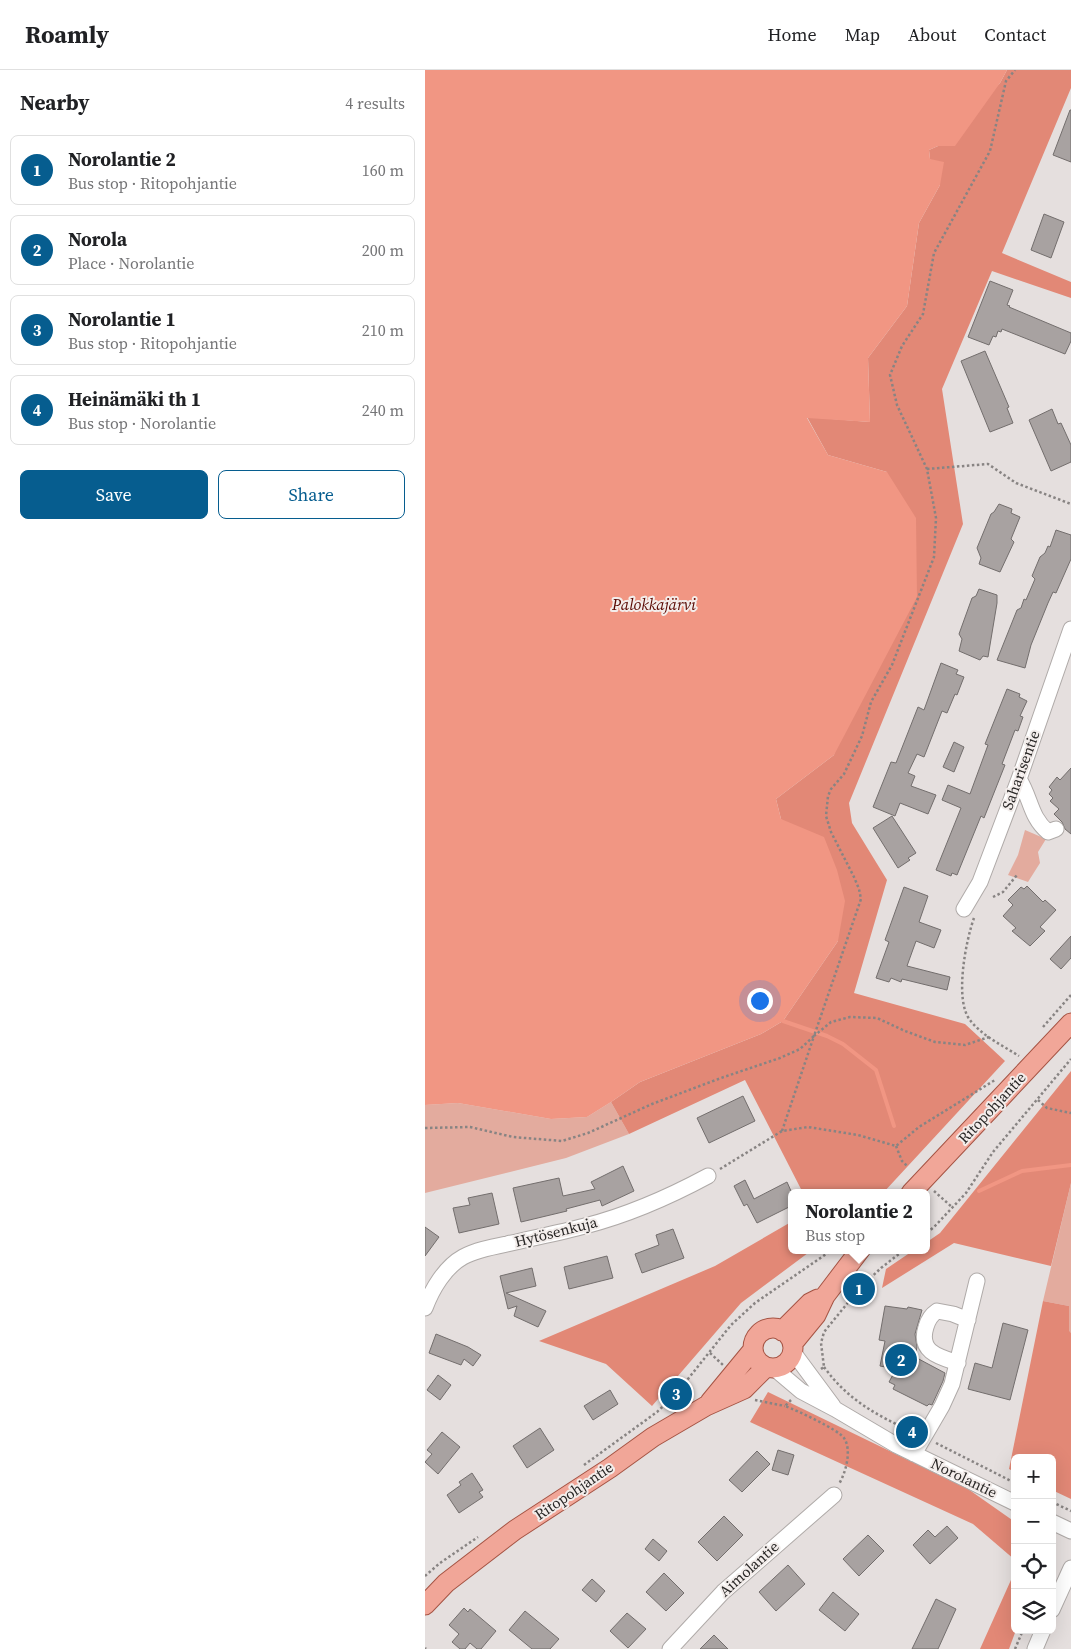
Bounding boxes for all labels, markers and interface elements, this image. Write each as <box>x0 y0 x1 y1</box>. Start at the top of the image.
text: Roamly <box>25 18 109 51</box>
text: Home <box>768 22 817 47</box>
text: Map <box>845 22 880 47</box>
text: About <box>908 22 956 47</box>
text: Contact <box>984 22 1046 47</box>
text: Nearby <box>20 88 90 117</box>
text: 4 results <box>345 92 405 114</box>
text: Norolantie 2 <box>68 146 176 172</box>
text: 1 <box>33 159 41 181</box>
text: 160 m <box>362 159 404 181</box>
text: Bus stop · Ritopohjantie <box>68 172 237 194</box>
text: Norola <box>68 226 127 252</box>
text: 2 <box>33 239 41 261</box>
text: 200 m <box>362 239 404 261</box>
text: Place · Norolantie <box>68 252 194 274</box>
text: Norolantie 1 <box>68 306 176 332</box>
text: 3 <box>33 319 41 341</box>
text: 210 m <box>362 319 404 341</box>
text: Bus stop · Ritopohjantie <box>68 332 237 354</box>
text: Heinämäki th 1 <box>68 386 201 412</box>
text: 4 <box>33 399 41 421</box>
text: 240 m <box>362 399 404 421</box>
text: Bus stop · Norolantie <box>68 412 216 434</box>
button: Save <box>20 470 208 519</box>
button: Share <box>218 470 405 519</box>
water label: Palokkajärvi <box>611 593 696 615</box>
street label: Saharisentie <box>996 727 1045 812</box>
your location <box>747 988 773 1014</box>
street label: Ritopohjantie <box>953 1067 1030 1148</box>
popup <box>788 1189 930 1254</box>
text: Norolantie 2 <box>805 1198 913 1224</box>
street label: Hytösenkuja <box>512 1211 600 1252</box>
text: Bus stop <box>805 1224 865 1246</box>
pin: 1 <box>843 1270 875 1308</box>
pin: 2 <box>885 1341 917 1379</box>
pin: 3 <box>660 1375 692 1413</box>
pin: 4 <box>896 1413 928 1451</box>
street label: Norolantie <box>928 1452 1001 1503</box>
map controls <box>1011 1454 1056 1634</box>
button: + <box>1011 1454 1056 1499</box>
street label: Ritopohjantie <box>530 1456 617 1525</box>
button: − <box>1011 1499 1056 1544</box>
street label: Aimolantie <box>714 1536 783 1601</box>
button: locate <box>1011 1544 1056 1589</box>
button: layers <box>1011 1589 1056 1634</box>

